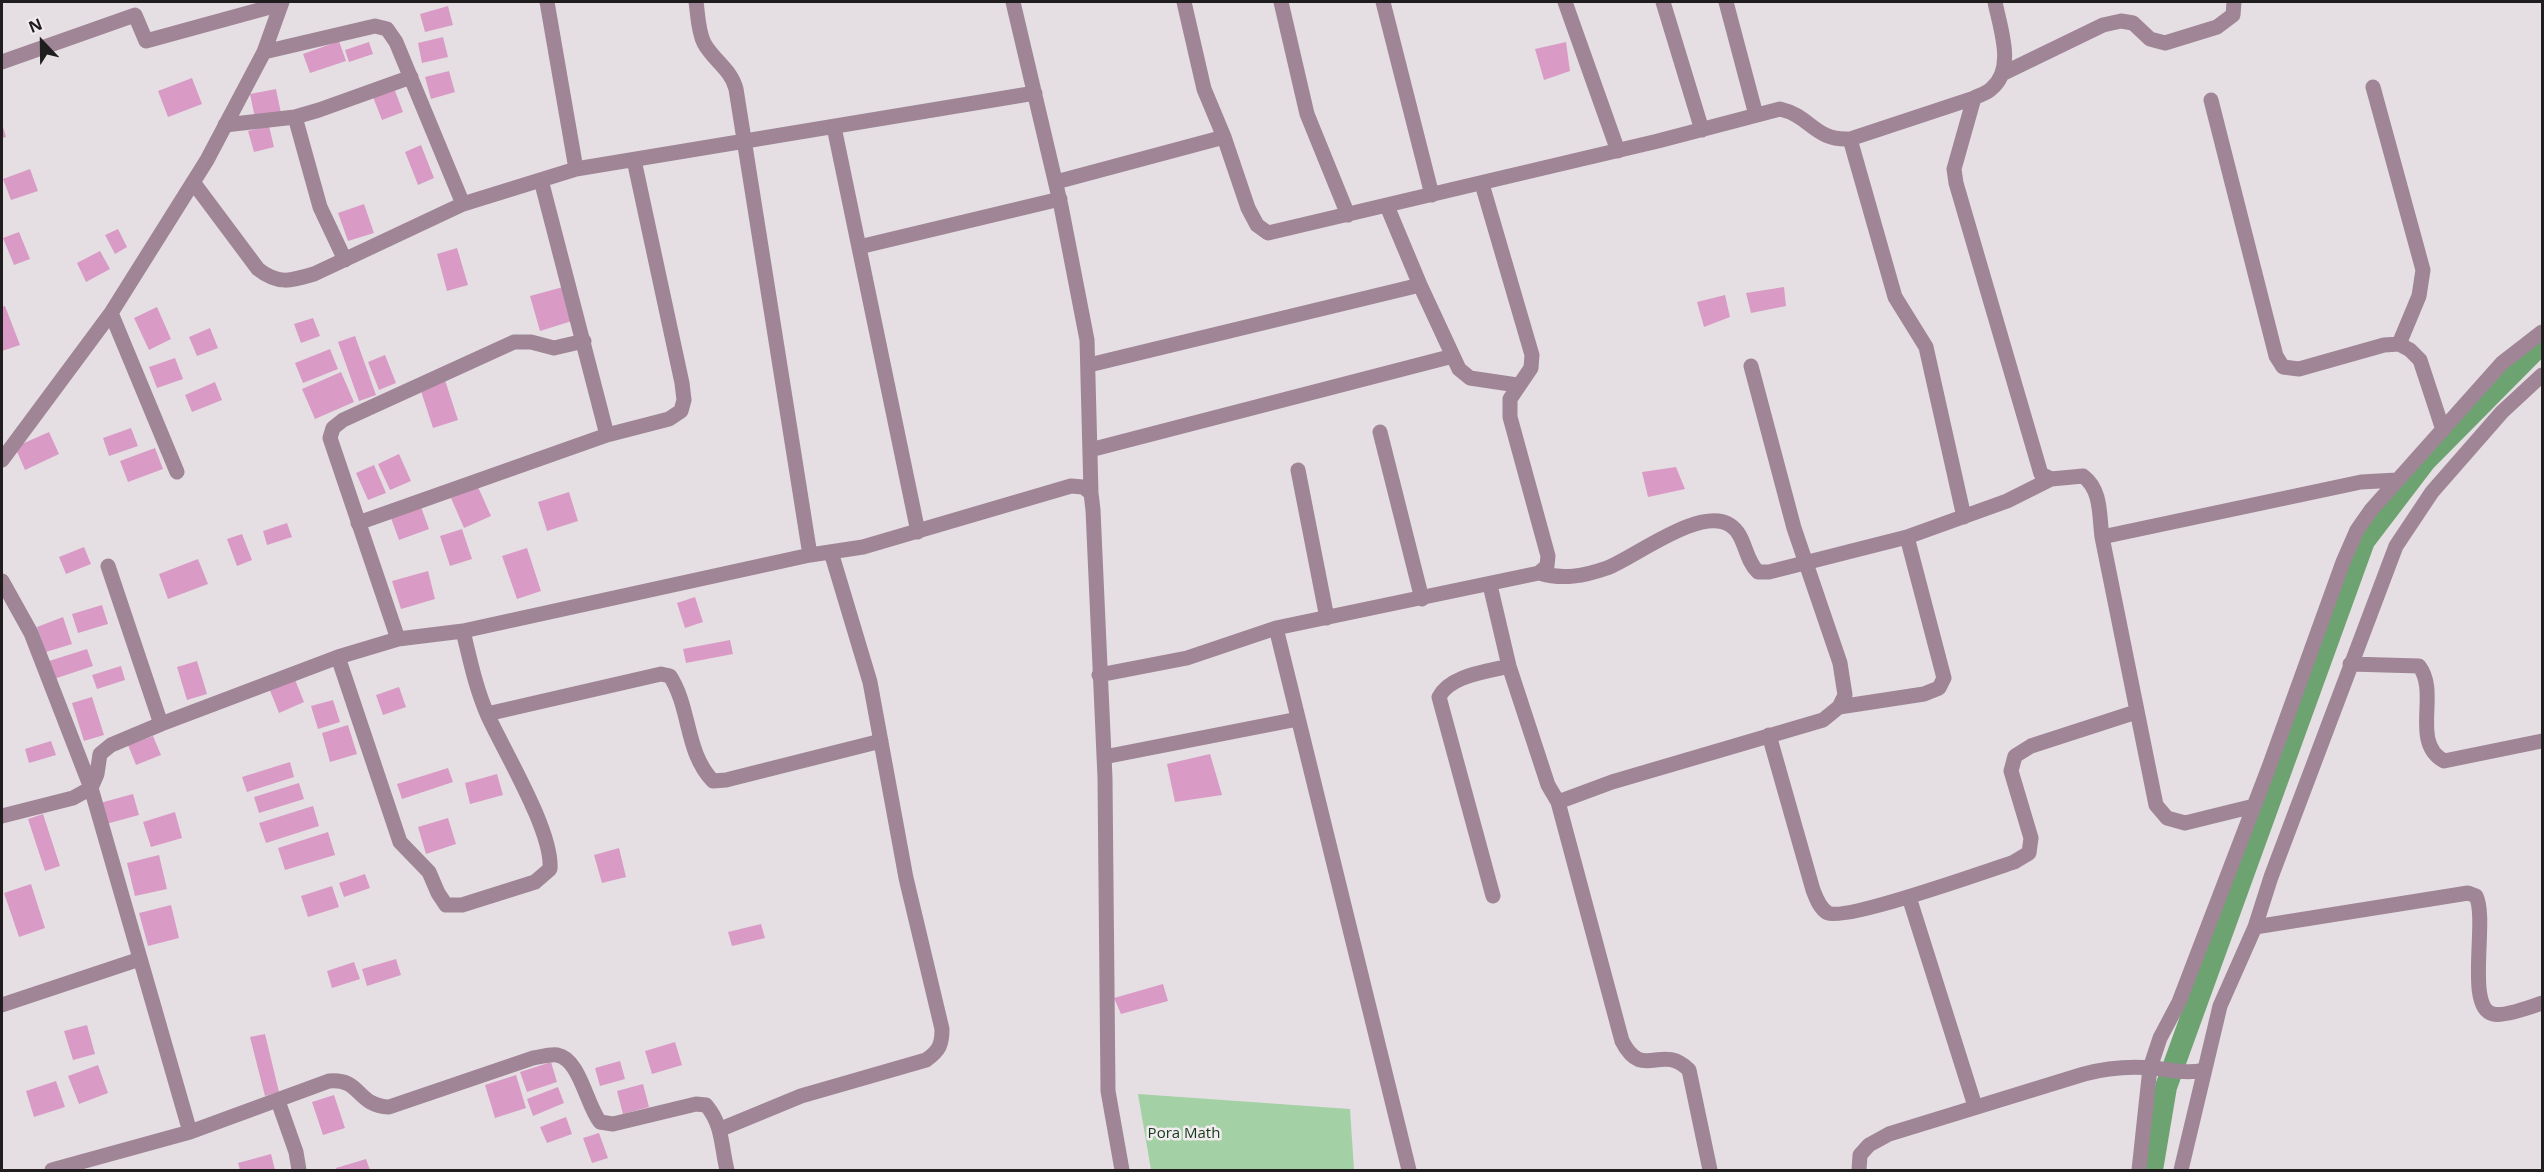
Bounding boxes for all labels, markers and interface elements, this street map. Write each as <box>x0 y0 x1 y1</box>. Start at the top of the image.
north arrow <box>12 12 72 72</box>
text: N <box>25 13 45 38</box>
park label: Pora Math <box>1148 1125 1220 1143</box>

